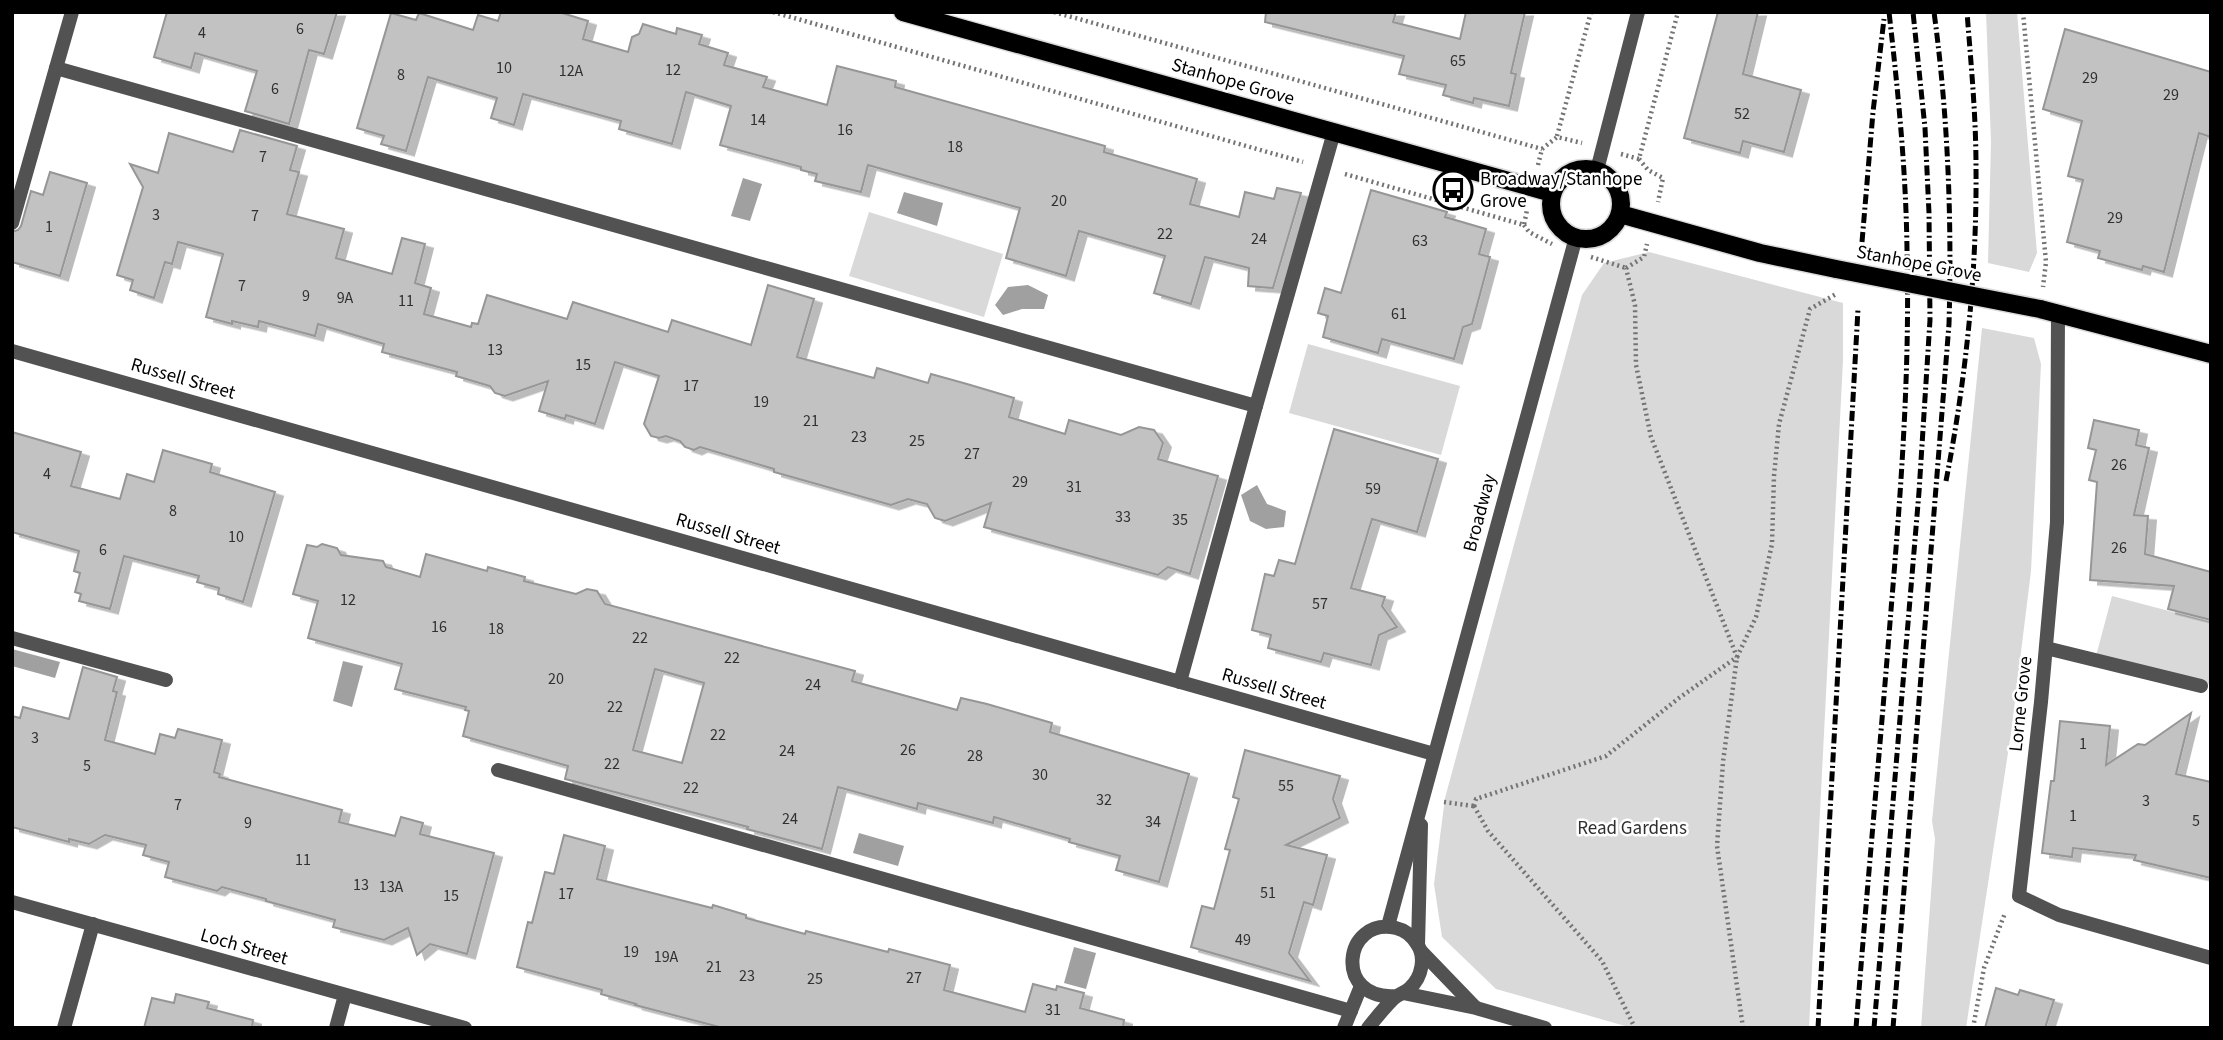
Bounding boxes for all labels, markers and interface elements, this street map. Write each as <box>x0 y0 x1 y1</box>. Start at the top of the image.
house number: 6 <box>296 18 304 40</box>
house number: 4 <box>198 22 206 44</box>
house number: 65 <box>1450 50 1466 72</box>
street label: Stanhope Grove <box>1168 52 1298 112</box>
house number: 10 <box>496 57 512 79</box>
house number: 12 <box>665 59 681 81</box>
house number: 12A <box>559 60 584 82</box>
house number: 8 <box>397 64 405 86</box>
house number: 29 <box>2082 67 2098 89</box>
house number: 6 <box>271 78 279 100</box>
house number: 29 <box>2163 84 2179 106</box>
house number: 52 <box>1734 103 1750 125</box>
house number: 14 <box>750 109 766 131</box>
house number: 16 <box>837 119 853 141</box>
house number: 18 <box>947 136 963 158</box>
house number: 7 <box>259 146 267 168</box>
place label: Broadway/Stanhope Grove <box>1480 166 1642 215</box>
bus stop icon: Broadway/Stanhope Grove <box>1432 169 1474 211</box>
house number: 20 <box>1051 190 1067 212</box>
house number: 3 <box>152 204 160 226</box>
house number: 7 <box>251 205 259 227</box>
house number: 29 <box>2107 207 2123 229</box>
house number: 1 <box>45 216 53 238</box>
house number: 22 <box>1157 223 1173 245</box>
house number: 24 <box>1251 228 1267 250</box>
house number: 63 <box>1412 230 1428 252</box>
street label: Stanhope Grove <box>1854 239 1984 289</box>
house number: 7 <box>238 275 246 297</box>
house number: 9 <box>302 285 310 307</box>
house number: 9A <box>337 287 354 309</box>
house number: 11 <box>398 290 414 312</box>
house number: 61 <box>1391 303 1407 325</box>
house number: 13 <box>487 339 503 361</box>
street label: Russell Street <box>128 351 239 407</box>
house number: 15 <box>575 354 591 376</box>
house number: 17 <box>683 375 699 397</box>
house number: 19 <box>753 391 769 413</box>
house number: 21 <box>803 410 819 432</box>
house number: 23 <box>851 426 867 448</box>
house number: 25 <box>909 430 925 452</box>
house number: 27 <box>964 443 980 465</box>
house number: 26 <box>2111 454 2127 476</box>
house number: 4 <box>43 463 51 485</box>
house number: 29 <box>1012 471 1028 493</box>
street label: Broadway <box>1457 471 1503 555</box>
house number: 31 <box>1066 476 1082 498</box>
house number: 59 <box>1365 478 1381 500</box>
house number: 8 <box>169 500 177 522</box>
street label: Russell Street <box>673 506 784 562</box>
house number: 33 <box>1115 506 1131 528</box>
house number: 35 <box>1172 509 1188 531</box>
house number: 10 <box>228 526 244 548</box>
house number: 26 <box>2111 537 2127 559</box>
house number: 6 <box>99 539 107 561</box>
house number: 12 <box>340 589 356 611</box>
house number: 57 <box>1312 593 1328 615</box>
house number: 16 <box>431 616 447 638</box>
house number: 18 <box>488 618 504 640</box>
house number: 22 <box>632 627 648 649</box>
house number: 22 <box>724 647 740 669</box>
street label: Lorne Grove <box>2003 655 2039 753</box>
street label: Russell Street <box>1219 661 1330 717</box>
house number: 20 <box>548 668 564 690</box>
house number: 24 <box>805 674 821 696</box>
house number: 22 <box>607 696 623 718</box>
house number: 22 <box>710 724 726 746</box>
house number: 3 <box>31 727 39 749</box>
house number: 1 <box>2079 733 2087 755</box>
house number: 26 <box>900 739 916 761</box>
house number: 24 <box>779 740 795 762</box>
house number: 28 <box>967 745 983 767</box>
house number: 22 <box>604 753 620 775</box>
house number: 5 <box>83 755 91 777</box>
house number: 30 <box>1032 764 1048 786</box>
house number: 55 <box>1278 775 1294 797</box>
house number: 22 <box>683 777 699 799</box>
house number: 32 <box>1096 789 1112 811</box>
house number: 3 <box>2142 790 2150 812</box>
house number: 7 <box>174 794 182 816</box>
house number: 1 <box>2069 805 2077 827</box>
house number: 24 <box>782 808 798 830</box>
house number: 5 <box>2192 810 2200 832</box>
house number: 34 <box>1145 811 1161 833</box>
house number: 9 <box>244 812 252 834</box>
park label: Read Gardens <box>1577 815 1687 842</box>
house number: 11 <box>295 849 311 871</box>
house number: 13 <box>353 874 369 896</box>
house number: 13A <box>379 876 404 898</box>
house number: 51 <box>1260 882 1276 904</box>
house number: 17 <box>558 883 574 905</box>
house number: 15 <box>443 885 459 907</box>
street label: Loch Street <box>197 922 291 972</box>
house number: 49 <box>1235 929 1251 951</box>
house number: 19 <box>623 941 639 963</box>
house number: 19A <box>654 946 679 968</box>
house number: 21 <box>706 956 722 978</box>
house number: 23 <box>739 965 755 987</box>
house number: 27 <box>906 967 922 989</box>
house number: 25 <box>807 968 823 990</box>
house number: 31 <box>1045 999 1061 1021</box>

